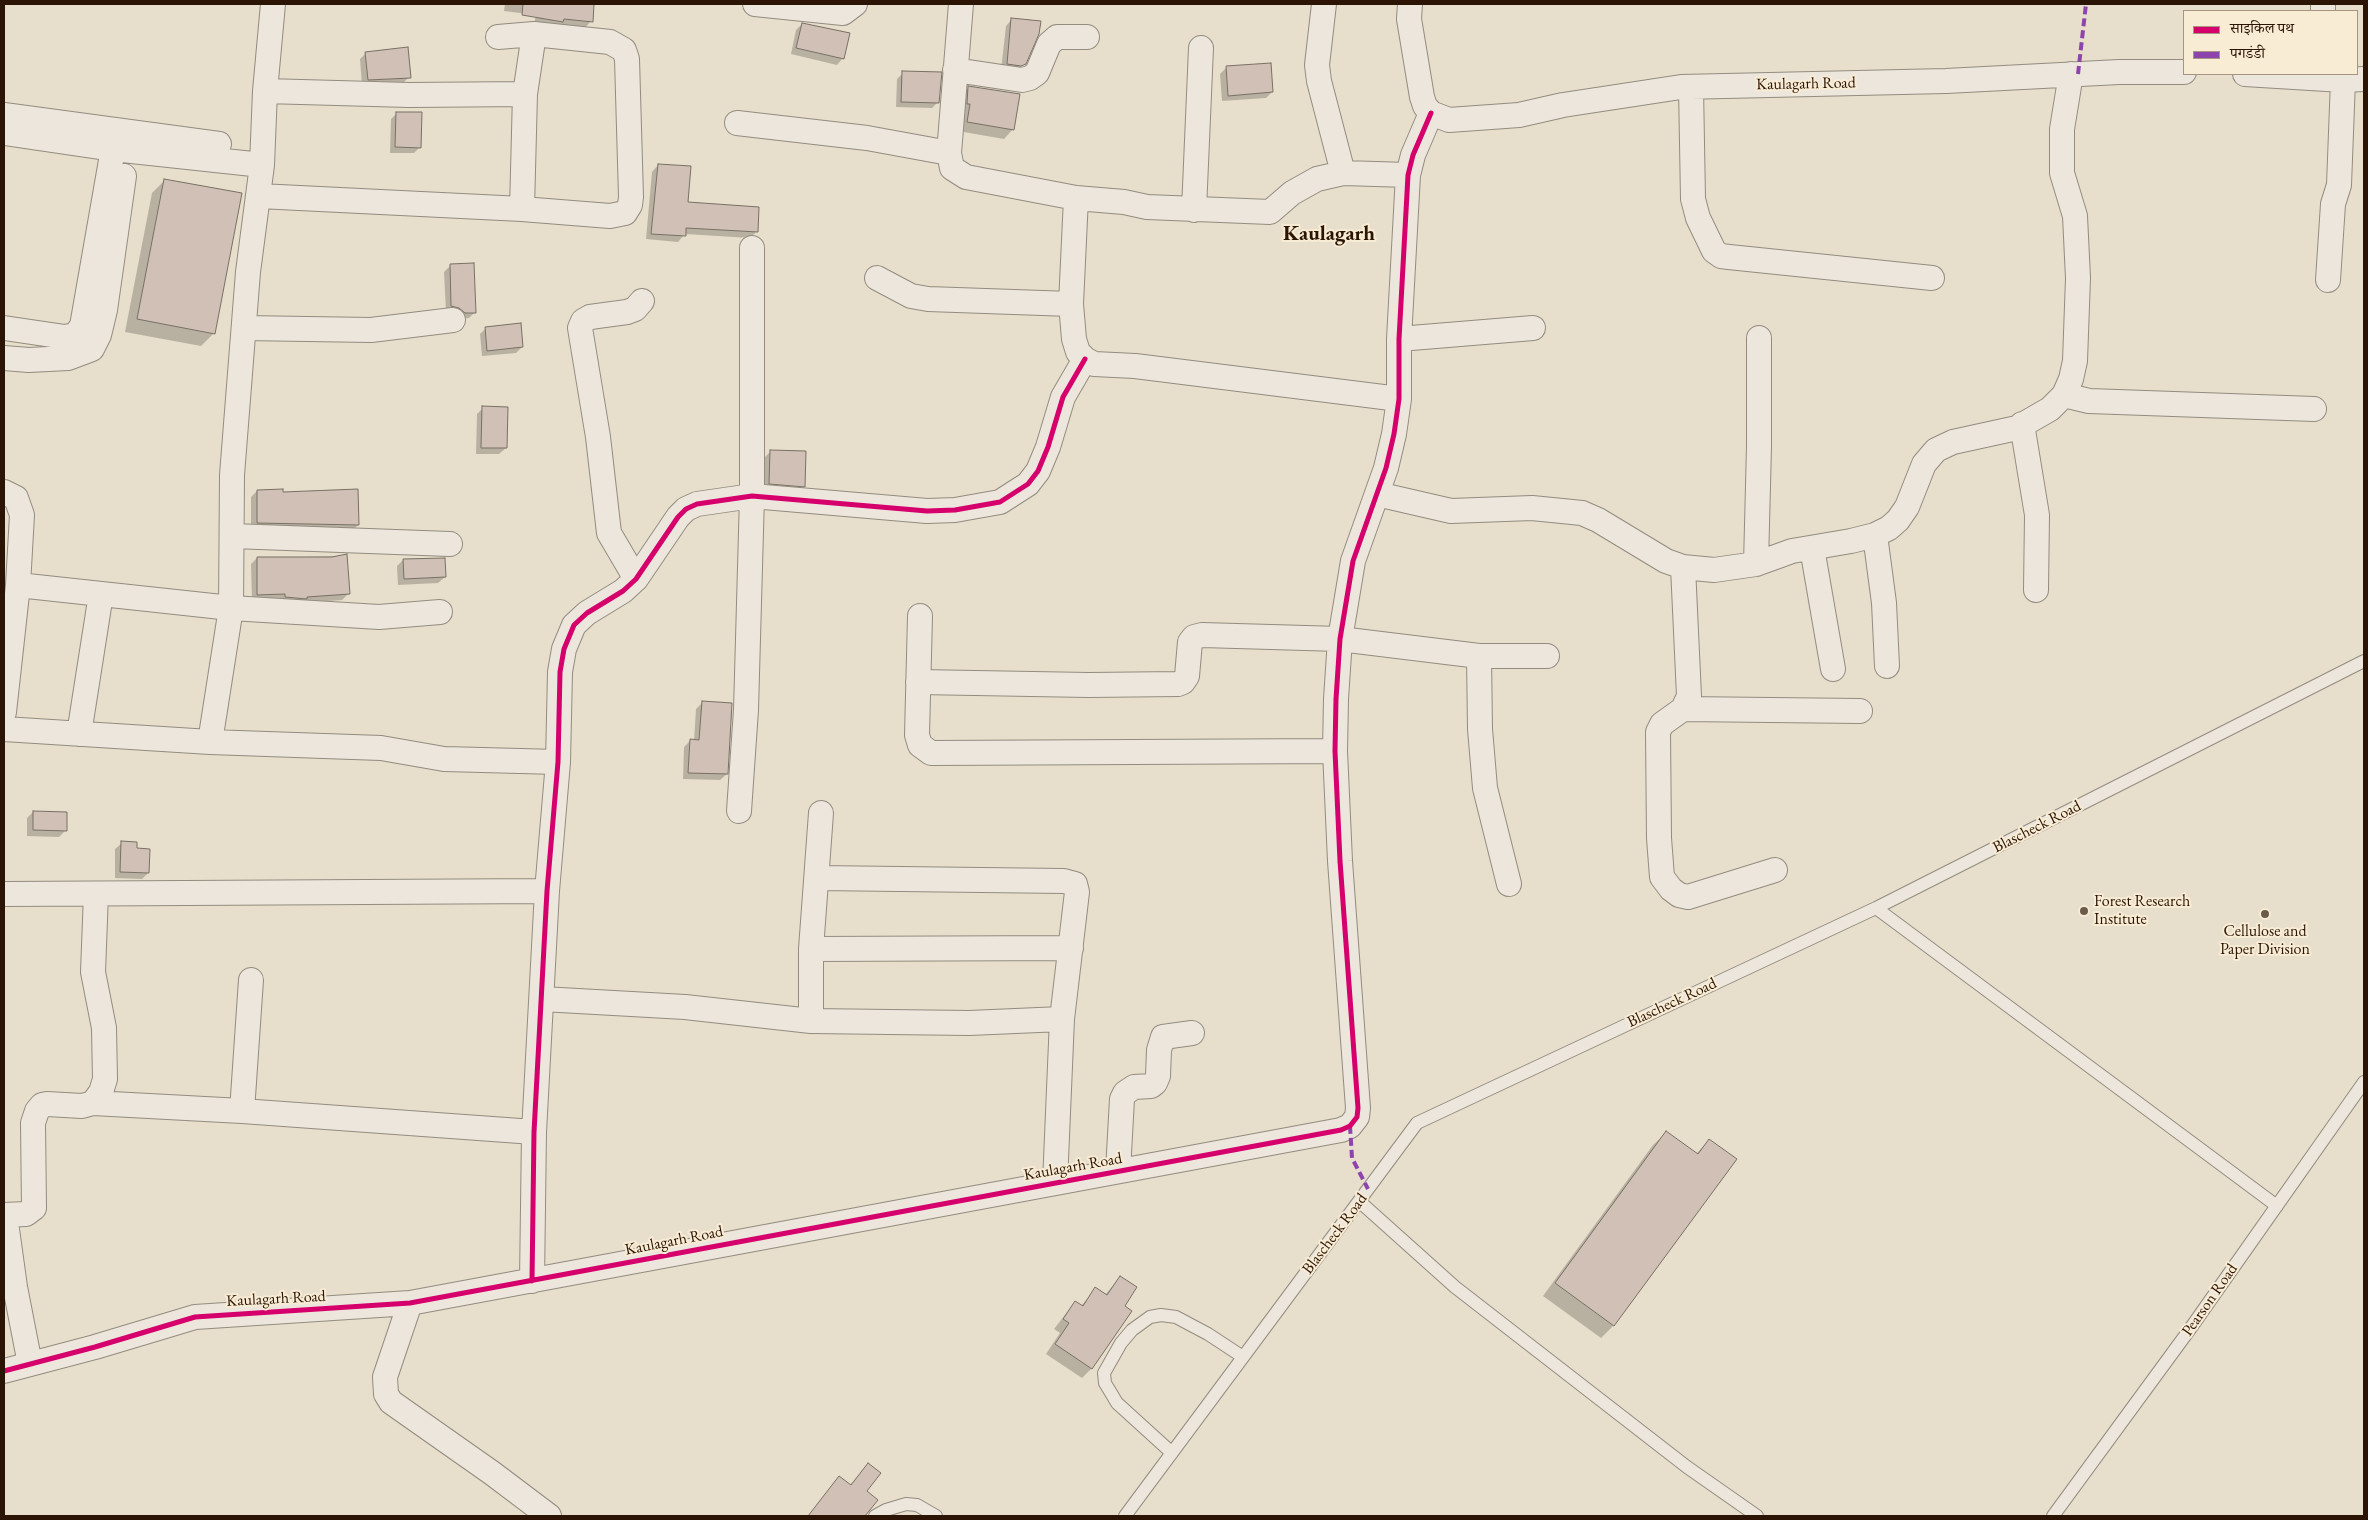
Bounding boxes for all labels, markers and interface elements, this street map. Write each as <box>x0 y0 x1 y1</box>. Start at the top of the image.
legend <box>2183 10 2358 75</box>
text: साइकिल पथ <box>2230 18 2294 37</box>
text: पगडंडी <box>2230 43 2265 62</box>
street label: Kaulagarh Road <box>1756 74 1856 94</box>
district label: Kaulagarh <box>1283 221 1375 247</box>
street label: Blascheck Road <box>1990 797 2084 857</box>
place label: Forest Research Institute <box>2094 892 2190 930</box>
marker: Forest Research Institute <box>2078 905 2090 917</box>
marker: Cellulose and Paper Division <box>2259 908 2271 920</box>
place label: Cellulose and Paper Division <box>2220 922 2310 960</box>
street label: Blascheck Road <box>1624 974 1720 1032</box>
street label: Kaulagarh Road <box>1022 1149 1124 1185</box>
street label: Blascheck Road <box>1298 1190 1372 1278</box>
street label: Kaulagarh Road <box>623 1222 725 1260</box>
street label: Pearson Road <box>2178 1260 2242 1340</box>
street label: Kaulagarh Road <box>226 1287 326 1311</box>

